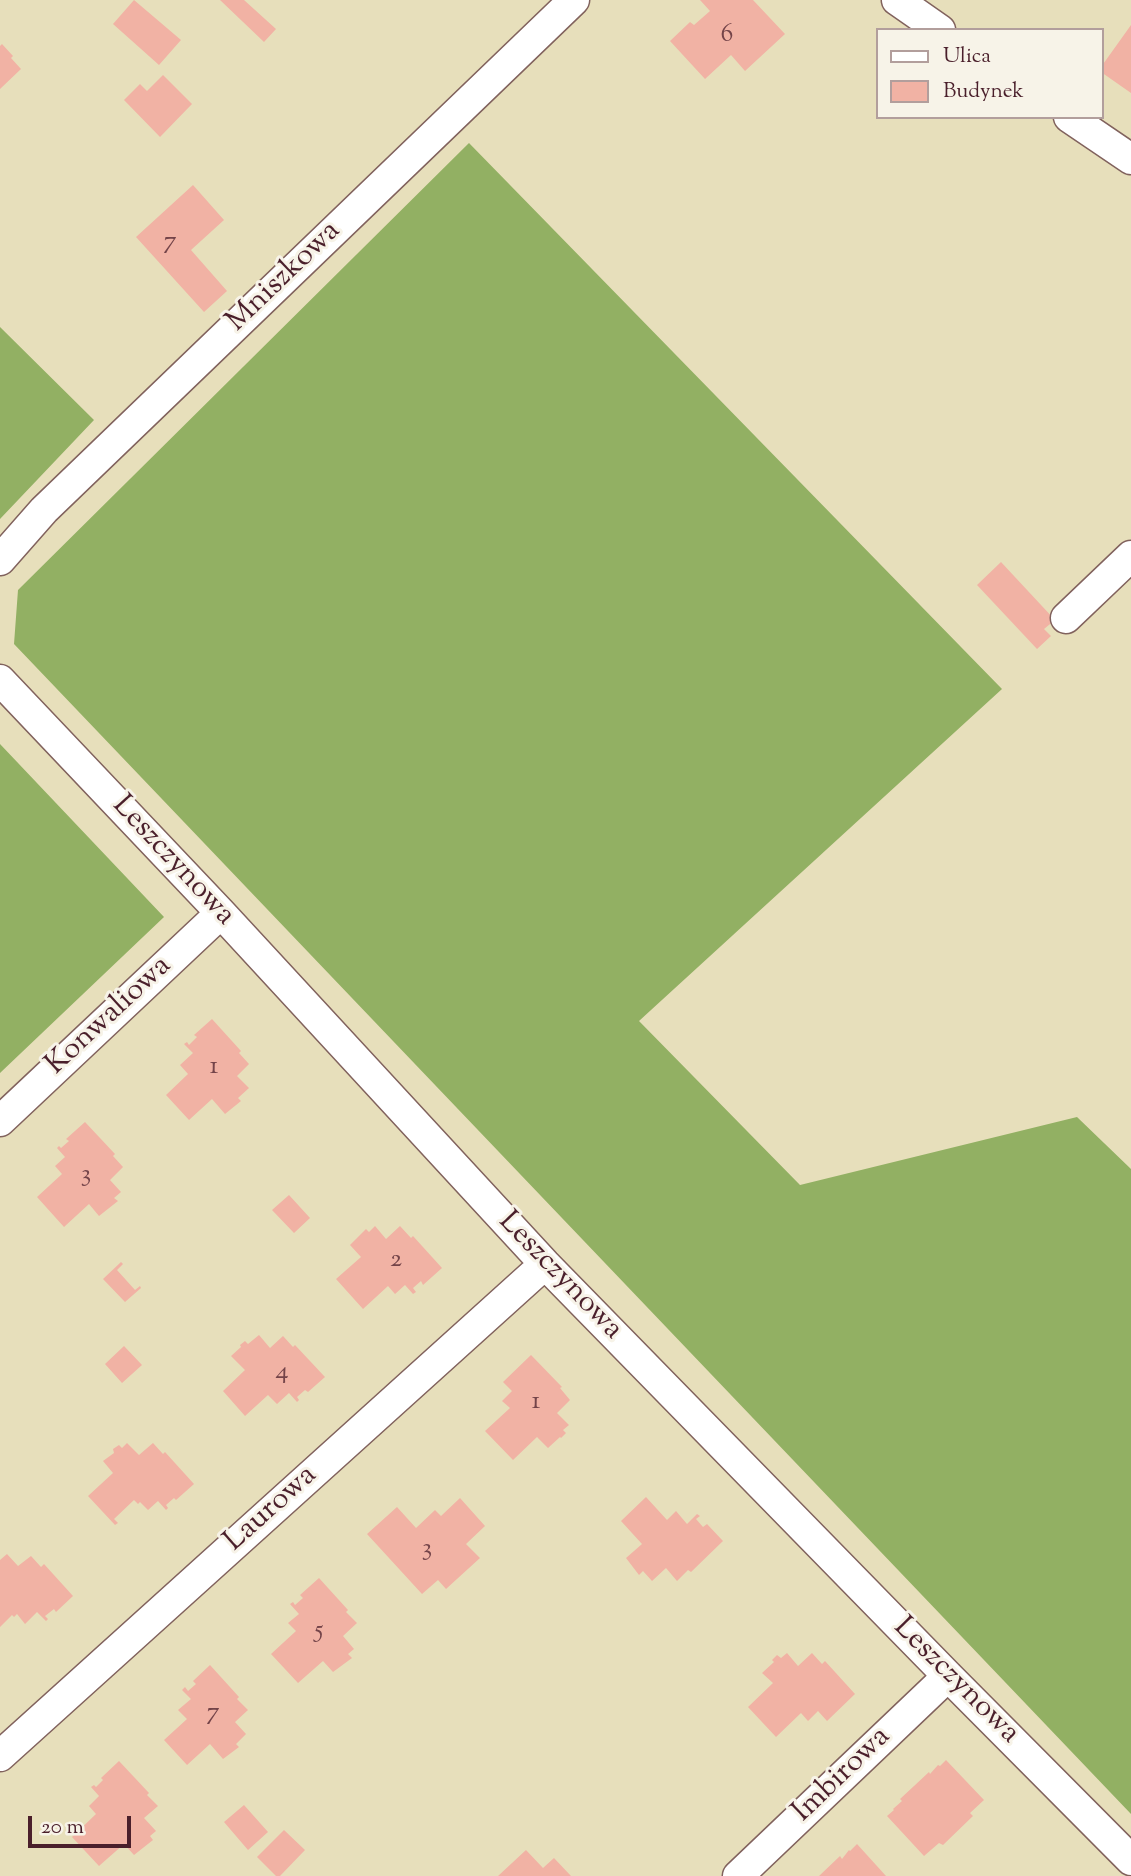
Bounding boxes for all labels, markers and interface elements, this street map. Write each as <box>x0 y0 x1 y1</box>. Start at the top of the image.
house number: 6 <box>721 21 733 53</box>
legend <box>876 28 1103 119</box>
text: Ulica <box>943 42 991 72</box>
text: Budynek <box>943 77 1024 107</box>
street label: Mniszkowa <box>221 215 349 341</box>
house number: 7 <box>163 228 177 260</box>
street label: Leszczynowa <box>103 790 241 934</box>
street label: Konwaliowa <box>40 950 180 1084</box>
house number: 1 <box>210 1053 218 1085</box>
house number: 3 <box>81 1161 91 1193</box>
street label: Leszczynowa <box>489 1205 629 1349</box>
house number: 2 <box>390 1246 402 1278</box>
house number: 4 <box>275 1358 289 1390</box>
house number: 1 <box>532 1388 540 1420</box>
street label: Laurowa <box>218 1459 326 1561</box>
house number: 3 <box>422 1535 432 1567</box>
street label: Leszczynowa <box>884 1611 1026 1753</box>
house number: 5 <box>315 1617 323 1649</box>
house number: 7 <box>206 1699 220 1731</box>
street label: Imbirowa <box>787 1721 899 1831</box>
scale bar <box>32 1802 135 1846</box>
text: 20 m <box>41 1813 84 1843</box>

